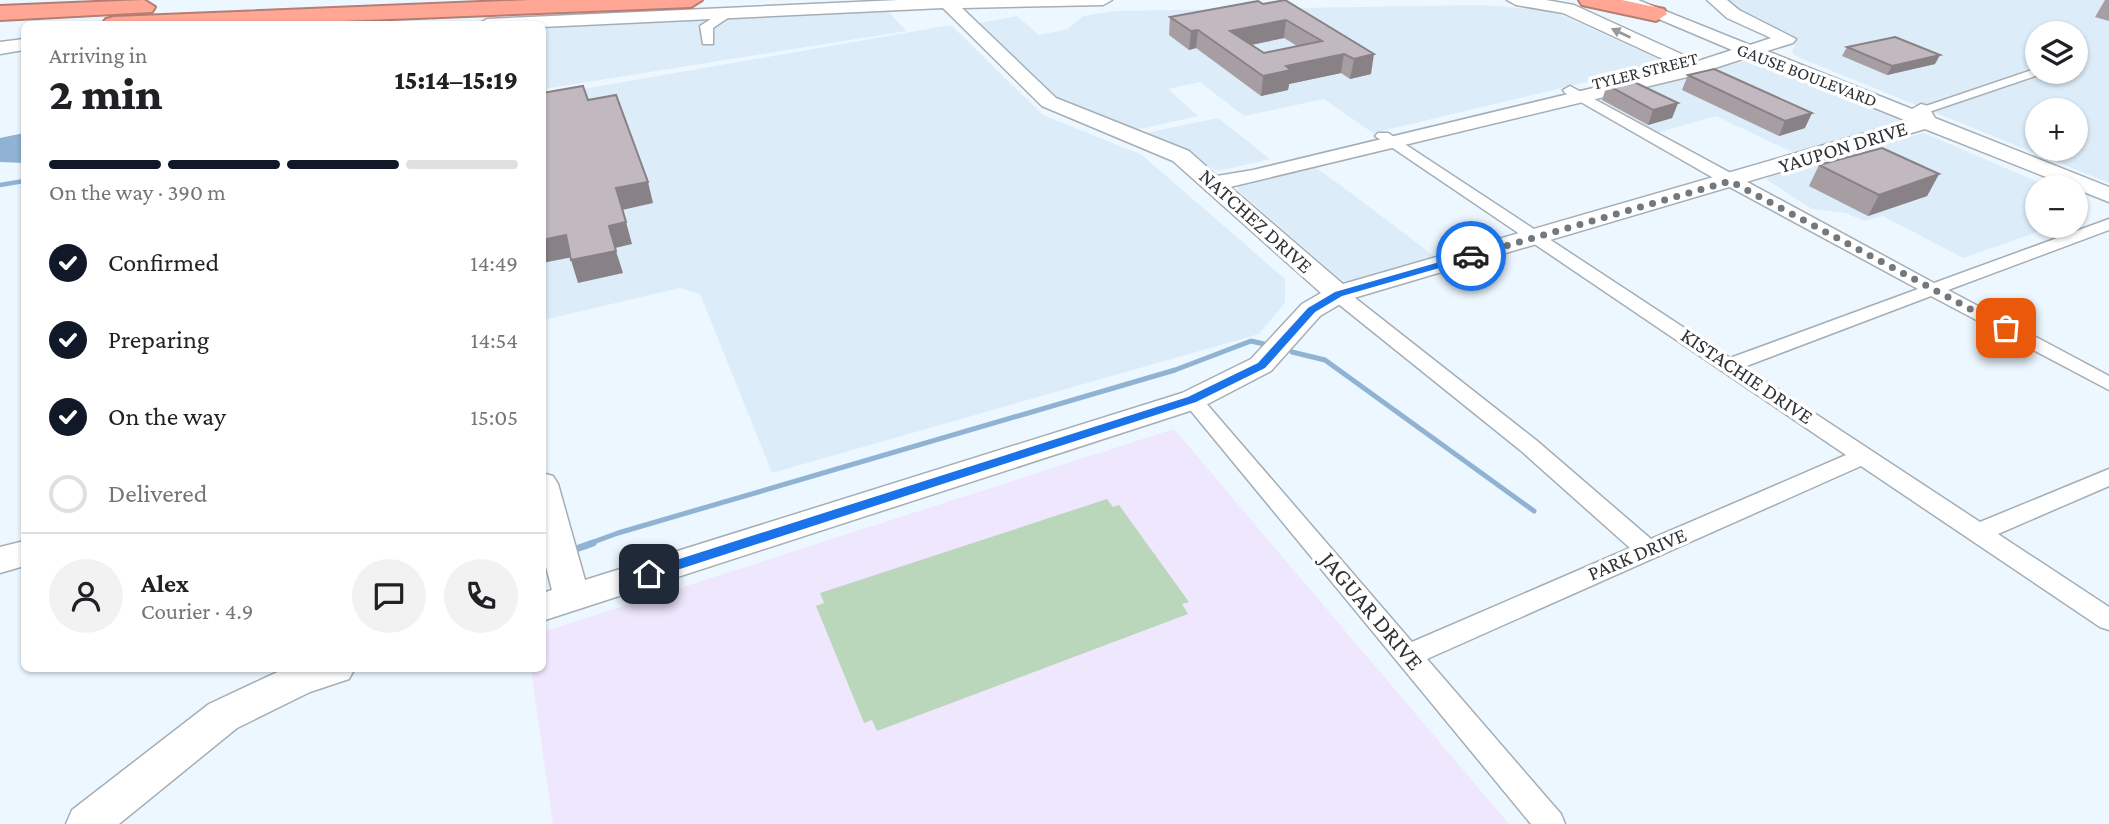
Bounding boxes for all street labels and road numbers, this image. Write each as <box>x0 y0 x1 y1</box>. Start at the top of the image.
street label: GAUSE BOULEVARD <box>1734 39 1880 111</box>
street label: TYLER STREET <box>1590 48 1700 94</box>
street label: YAUPON DRIVE <box>1776 116 1910 178</box>
street label: NATCHEZ DRIVE <box>1195 164 1317 278</box>
street label: KISTACHIE DRIVE <box>1676 323 1818 429</box>
street label: PARK DRIVE <box>1584 522 1690 586</box>
street label: JAGUAR DRIVE <box>1314 545 1430 675</box>

